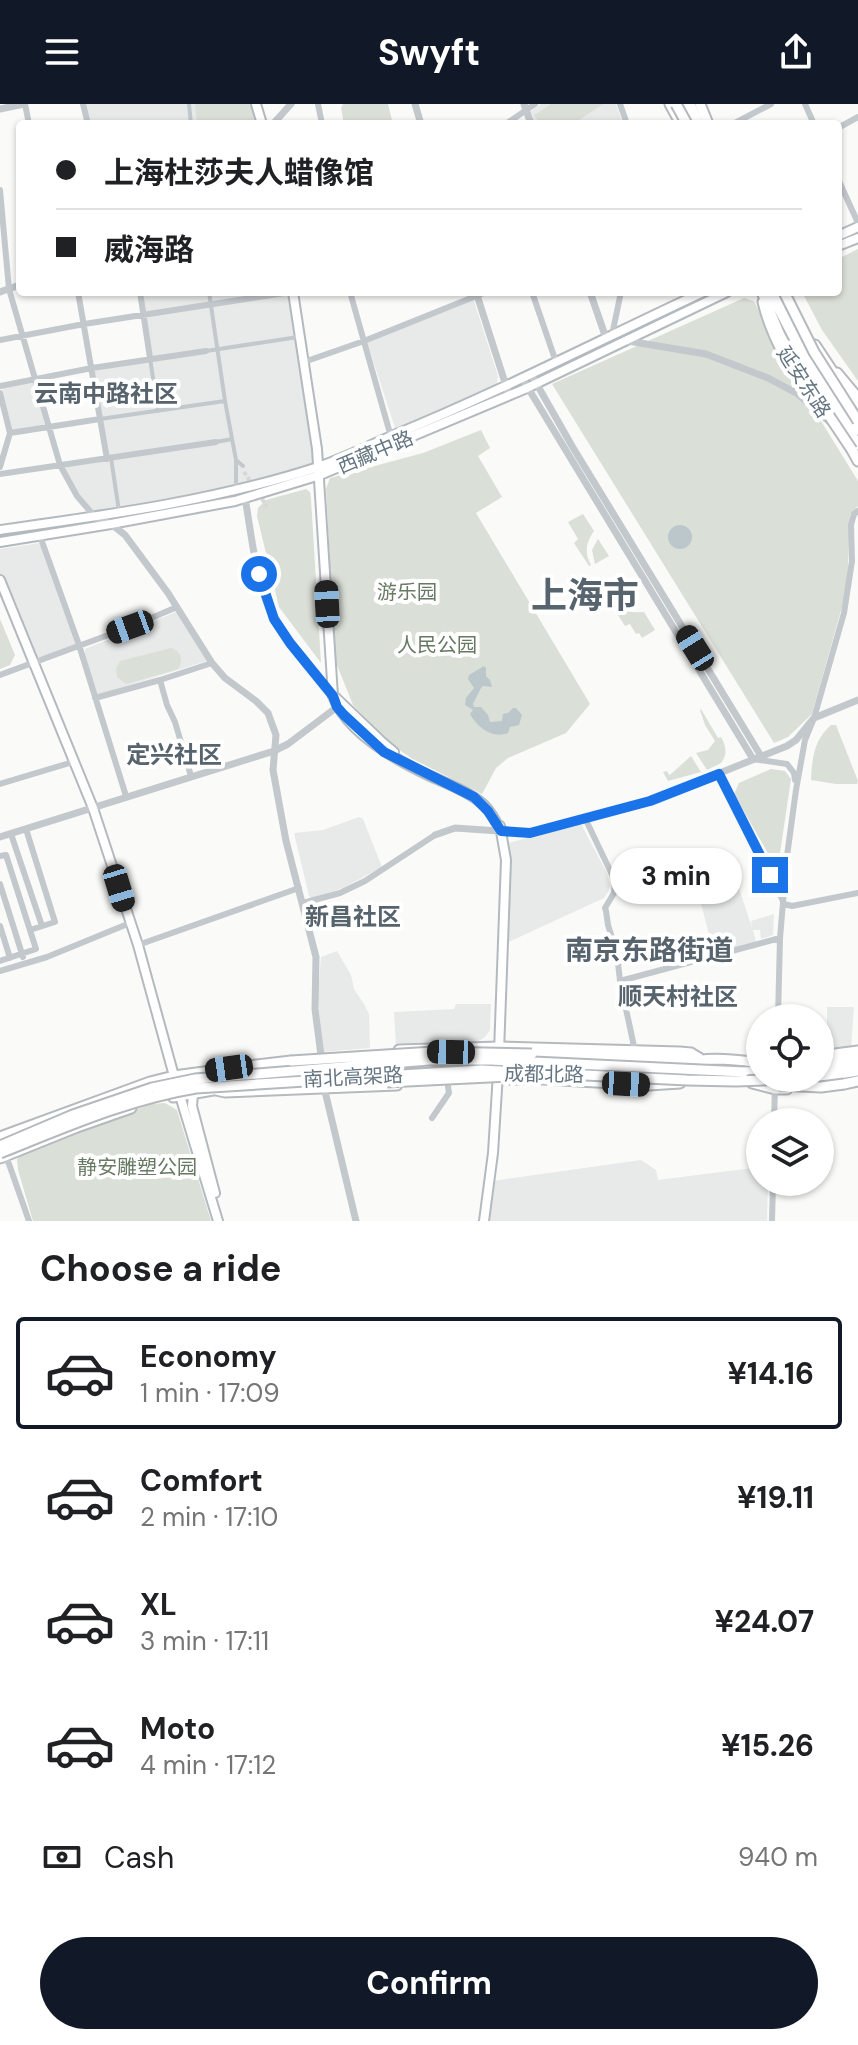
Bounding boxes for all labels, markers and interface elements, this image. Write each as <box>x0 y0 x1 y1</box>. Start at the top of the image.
text: Swyft <box>378 29 480 76</box>
icon: menu <box>40 30 84 74</box>
icon: share <box>774 30 818 74</box>
text: 上海杜莎夫人蜡像馆 <box>104 153 374 192</box>
text: 威海路 <box>104 230 194 269</box>
street label: 延安东路 <box>771 341 837 423</box>
district label: 云南中路社区 <box>34 378 178 409</box>
street label: 西藏中路 <box>333 424 417 480</box>
route start <box>241 556 277 592</box>
district label: 上海市 <box>531 572 639 619</box>
car <box>314 579 340 629</box>
park label: 游乐园 <box>377 579 437 605</box>
car <box>103 608 157 646</box>
car <box>672 621 718 675</box>
park label: 人民公园 <box>397 632 477 658</box>
district label: 定兴社区 <box>126 739 222 770</box>
callout: 3 min <box>610 847 742 903</box>
route end <box>752 857 788 893</box>
text: 3 min <box>641 859 711 893</box>
car <box>101 862 137 914</box>
district label: 新昌社区 <box>305 901 401 932</box>
district label: 南京东路街道 <box>565 932 733 969</box>
district label: 顺天村社区 <box>618 981 738 1012</box>
map controls <box>746 1004 834 1196</box>
button: locate <box>746 1004 834 1092</box>
car <box>427 1040 475 1064</box>
car <box>204 1053 254 1083</box>
street label: 成都北路 <box>504 1060 584 1088</box>
street label: 南北高架路 <box>302 1061 404 1093</box>
car <box>601 1071 651 1097</box>
button: layers <box>746 1108 834 1196</box>
park label: 静安雕塑公园 <box>77 1154 197 1180</box>
text: Choose a ride <box>40 1245 281 1292</box>
icon: car <box>44 1337 116 1409</box>
text: Economy <box>140 1337 277 1376</box>
text: ¥14.16 <box>728 1354 814 1393</box>
text: 1 min · 17:09 <box>140 1376 280 1410</box>
icon: car <box>44 1461 116 1533</box>
text: Comfort <box>140 1461 263 1500</box>
text: ¥19.11 <box>737 1478 814 1517</box>
text: 2 min · 17:10 <box>140 1500 278 1534</box>
icon: car <box>44 1585 116 1657</box>
text: XL <box>140 1585 177 1624</box>
text: ¥24.07 <box>714 1602 814 1641</box>
text: 3 min · 17:11 <box>140 1624 269 1658</box>
icon: car <box>44 1709 116 1781</box>
text: Moto <box>140 1709 215 1748</box>
text: ¥15.26 <box>721 1726 814 1765</box>
text: 4 min · 17:12 <box>140 1748 276 1782</box>
icon: cash <box>40 1835 84 1879</box>
text: Cash <box>104 1838 174 1877</box>
text: 940 m <box>738 1840 818 1874</box>
button: Confirm <box>40 1937 818 2029</box>

